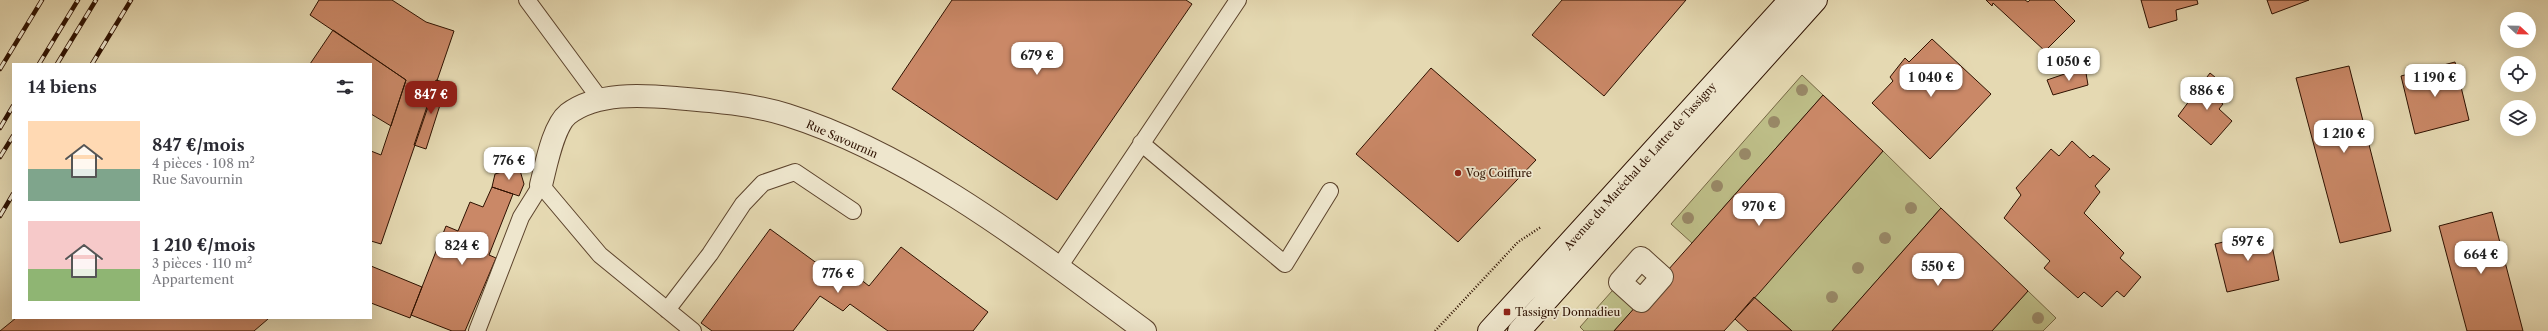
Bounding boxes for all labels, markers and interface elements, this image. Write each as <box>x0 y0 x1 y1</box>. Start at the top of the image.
north arrow <box>2500 12 2536 48</box>
map controls <box>2500 12 2536 136</box>
pin: 679 € <box>1009 42 1065 76</box>
text: 679 € <box>1020 47 1054 63</box>
pin: 1 050 € <box>2032 48 2106 82</box>
text: 1 050 € <box>2047 53 2091 69</box>
button: locate <box>2500 56 2536 92</box>
pin: 1 040 € <box>1894 64 1968 98</box>
pin: 1 190 € <box>2398 64 2472 98</box>
text: 1 040 € <box>1909 69 1953 85</box>
text: 1 190 € <box>2414 69 2456 85</box>
icon: filters <box>334 76 356 98</box>
text: 14 biens <box>28 77 97 97</box>
pin: 886 € <box>2179 77 2235 111</box>
street label: Avenue du Maréchal de Lattre de Tassigny <box>1560 79 1720 253</box>
pin: 847 € <box>403 81 459 115</box>
text: 886 € <box>2189 82 2225 98</box>
text: 847 € <box>414 86 448 102</box>
button: layers <box>2500 100 2536 136</box>
street label: Rue Savournin <box>804 117 880 161</box>
pin: 1 210 € <box>2307 120 2381 154</box>
text: 1 210 € <box>2323 125 2365 141</box>
text: 847 €/mois <box>152 135 245 155</box>
icon: home <box>60 137 108 185</box>
pin: 776 € <box>481 147 537 181</box>
text: 776 € <box>493 152 525 168</box>
text: 4 pièces · 108 m² <box>152 155 255 171</box>
place label: Vog Coiffure <box>1465 166 1532 180</box>
marker: Vog Coiffure <box>1453 168 1463 178</box>
text: Rue Savournin <box>152 171 243 187</box>
pin: 970 € <box>1731 193 1787 227</box>
text: 970 € <box>1742 198 1776 214</box>
pin: 597 € <box>2220 228 2276 262</box>
pin: 824 € <box>434 232 490 266</box>
text: 597 € <box>2231 233 2265 249</box>
text: 1 210 €/mois <box>152 235 255 255</box>
icon: home <box>60 237 108 285</box>
text: 824 € <box>445 237 479 253</box>
pin: 664 € <box>2453 241 2509 275</box>
text: 664 € <box>2464 246 2498 262</box>
pin: 550 € <box>1910 253 1966 287</box>
text: 3 pièces · 110 m² <box>152 255 252 271</box>
text: 550 € <box>1921 258 1955 274</box>
pin: 776 € <box>810 260 866 294</box>
text: 776 € <box>822 265 854 281</box>
text: Appartement <box>152 271 234 287</box>
place label: Tassigny Donnadieu <box>1515 305 1620 319</box>
marker: Tassigny Donnadieu <box>1502 307 1512 317</box>

